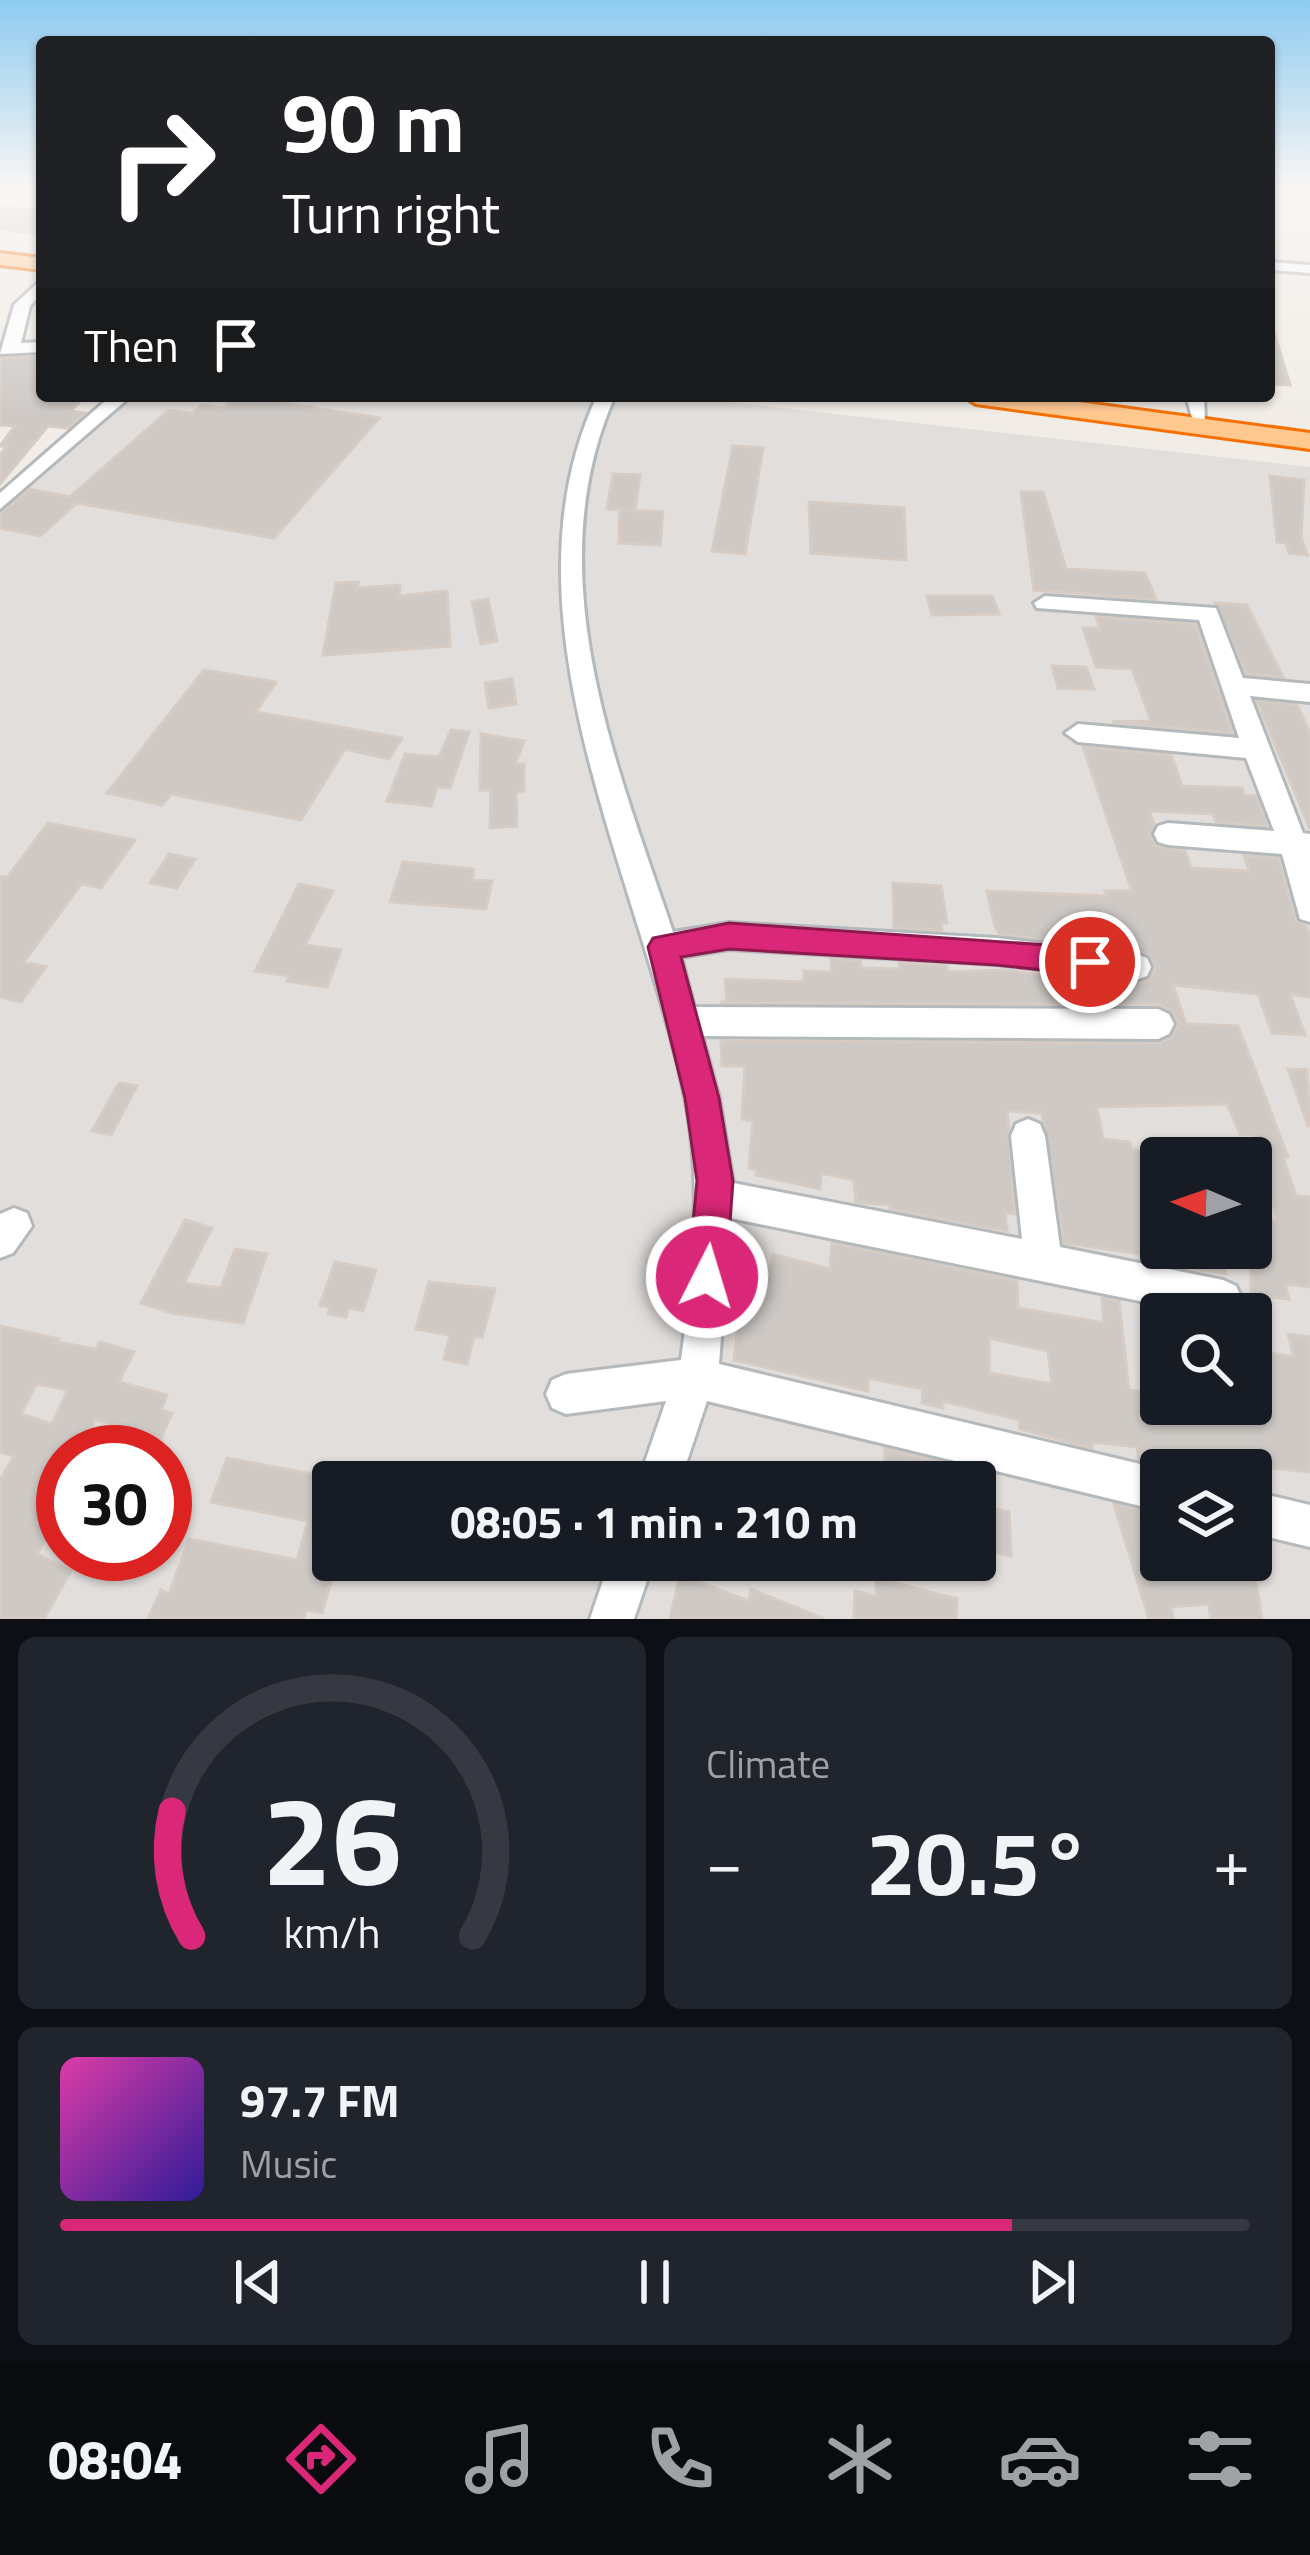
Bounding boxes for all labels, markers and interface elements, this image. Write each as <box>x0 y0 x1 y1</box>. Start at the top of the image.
text: 90 m <box>282 57 465 185</box>
icon: right <box>84 84 240 240</box>
text: Turn right <box>282 172 500 254</box>
text: Then <box>84 311 179 379</box>
icon: arrive <box>203 312 269 378</box>
pin <box>1039 911 1141 1013</box>
icon: arrive <box>1057 929 1123 995</box>
north arrow <box>1140 1137 1272 1269</box>
map controls <box>1140 1137 1272 1581</box>
position arrow <box>644 1214 770 1340</box>
button: search <box>1140 1293 1272 1425</box>
speed limit sign: 30 <box>36 1425 192 1581</box>
button: layers <box>1140 1449 1272 1581</box>
text: 08:05 · 1 min · 210 m <box>450 1487 858 1555</box>
text: Climate <box>706 1734 830 1793</box>
text: 26 <box>262 1744 402 1933</box>
text: 20.5° <box>866 1793 1090 1930</box>
text: − <box>706 1811 743 1912</box>
text: + <box>1213 1811 1250 1912</box>
text: km/h <box>283 1899 381 1965</box>
text: 97.7 FM <box>240 2066 400 2134</box>
text: Music <box>240 2134 337 2193</box>
icon: previous <box>225 2249 291 2315</box>
icon: pause <box>622 2249 688 2315</box>
icon: next <box>1019 2249 1085 2315</box>
icon: directions <box>279 2417 363 2501</box>
icon: music <box>458 2417 542 2501</box>
icon: phone <box>638 2417 722 2501</box>
icon: climate <box>818 2417 902 2501</box>
icon: car <box>998 2417 1082 2501</box>
icon: filters <box>1178 2417 1262 2501</box>
text: 08:04 <box>48 2418 183 2500</box>

